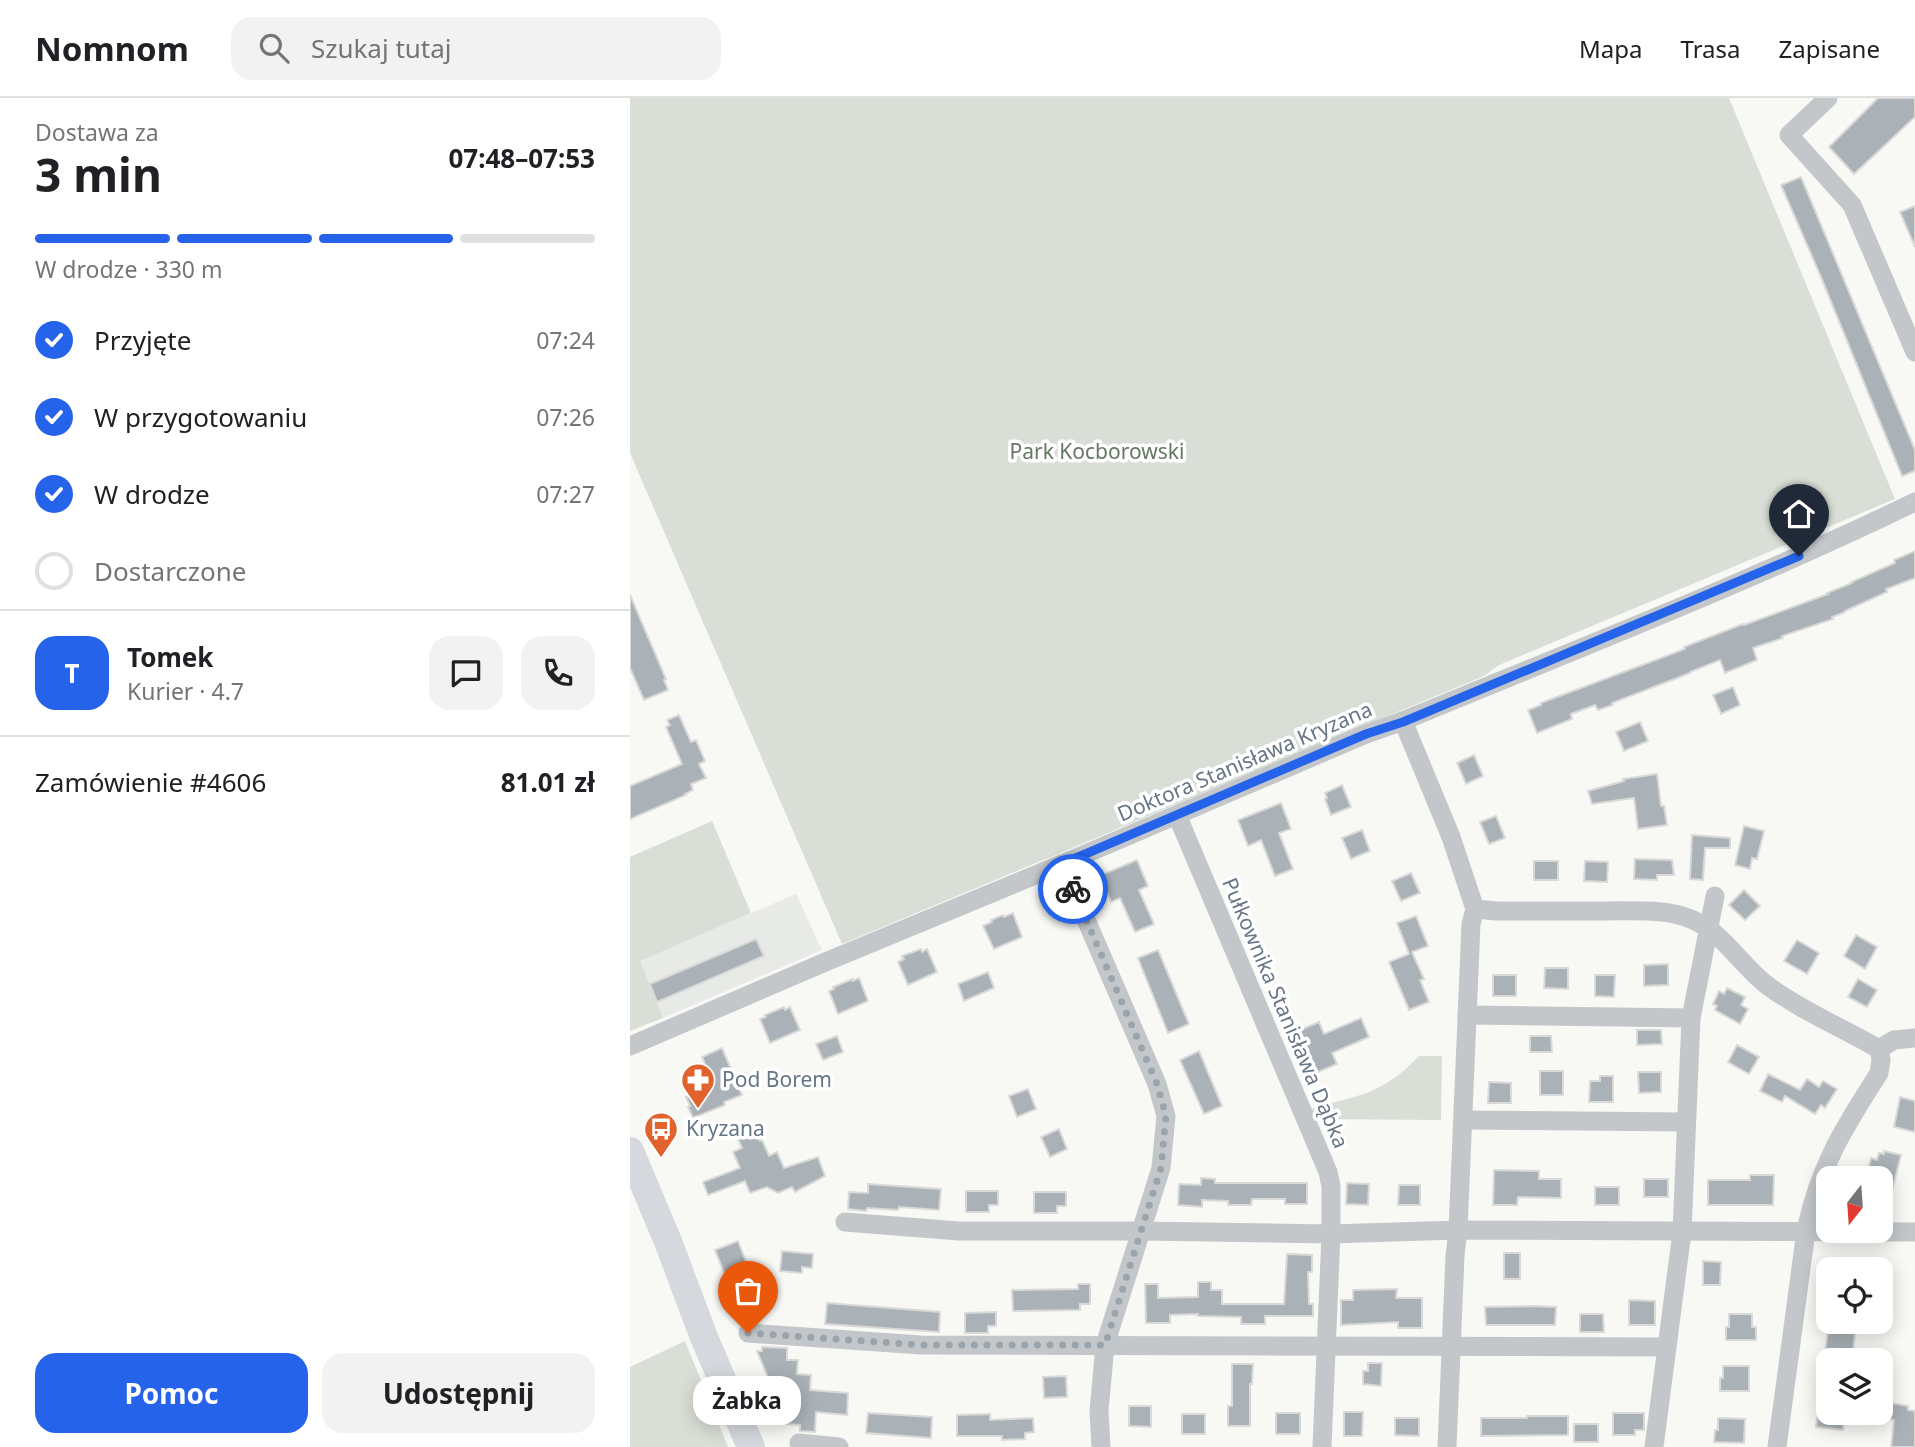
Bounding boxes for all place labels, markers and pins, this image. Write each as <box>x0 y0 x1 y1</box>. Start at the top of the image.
pin <box>1769 484 1829 556</box>
pharmacy icon: Pod Borem <box>679 1061 717 1110</box>
place label: Pod Borem <box>722 1065 832 1093</box>
bus stop icon: Kryzana <box>642 1110 680 1159</box>
place label: Kryzana <box>686 1114 765 1142</box>
pin <box>718 1261 778 1333</box>
callout: Żabka <box>694 1375 802 1424</box>

